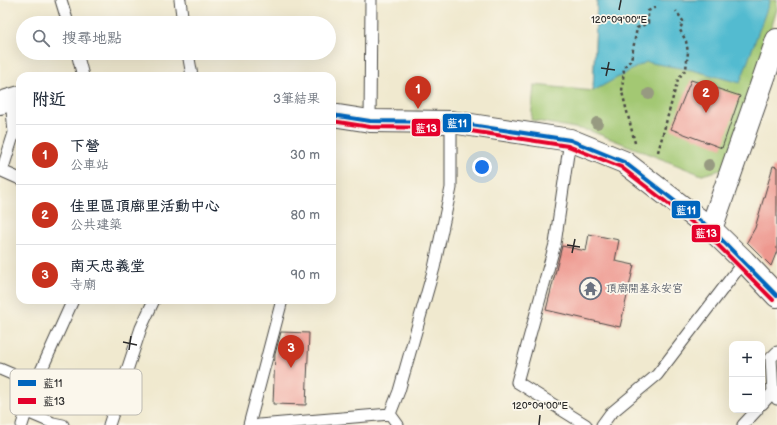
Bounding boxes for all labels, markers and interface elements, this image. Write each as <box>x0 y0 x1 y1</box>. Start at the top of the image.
text: 120°09'00"E <box>591 14 648 26</box>
search box <box>16 16 336 60</box>
icon: search <box>30 27 52 49</box>
text: 搜尋地點 <box>62 29 122 48</box>
pin: 1 <box>405 76 431 109</box>
pin: 2 <box>693 80 719 113</box>
text: 附近 <box>32 90 66 110</box>
text: 3筆結果 <box>273 91 320 107</box>
line badge: 藍11 <box>442 113 472 133</box>
text: 藍11 <box>447 117 467 130</box>
line badge: 藍13 <box>411 118 441 137</box>
text: 藍13 <box>415 122 438 135</box>
text: 下營 <box>70 137 100 156</box>
text: 1 <box>42 147 48 163</box>
text: 30 m <box>290 147 320 163</box>
text: 公車站 <box>70 157 109 173</box>
your location <box>472 157 492 177</box>
text: 佳里區頂廍里活動中心 <box>70 197 220 216</box>
line badge: 藍11 <box>671 200 701 219</box>
text: 藍11 <box>676 204 696 217</box>
text: 2 <box>41 207 49 223</box>
text: 80 m <box>291 207 320 223</box>
text: 公共建築 <box>70 217 122 233</box>
line badge: 藍13 <box>691 224 721 243</box>
text: 藍13 <box>695 227 718 240</box>
text: 南天忠義堂 <box>70 257 145 276</box>
text: 3 <box>41 267 49 283</box>
text: 90 m <box>291 267 320 283</box>
temple icon: 頂廍開基永安宮 <box>577 275 603 301</box>
text: 寺廟 <box>70 277 96 293</box>
place label: 頂廍開基永安宮 <box>606 282 683 295</box>
pin: 3 <box>278 335 304 368</box>
map controls <box>729 341 765 413</box>
button: + <box>729 341 765 377</box>
legend <box>10 369 142 415</box>
text: 藍11 <box>43 377 63 390</box>
button: − <box>729 377 765 413</box>
text: 藍13 <box>43 395 65 408</box>
text: 120°09'00"E <box>512 400 569 412</box>

